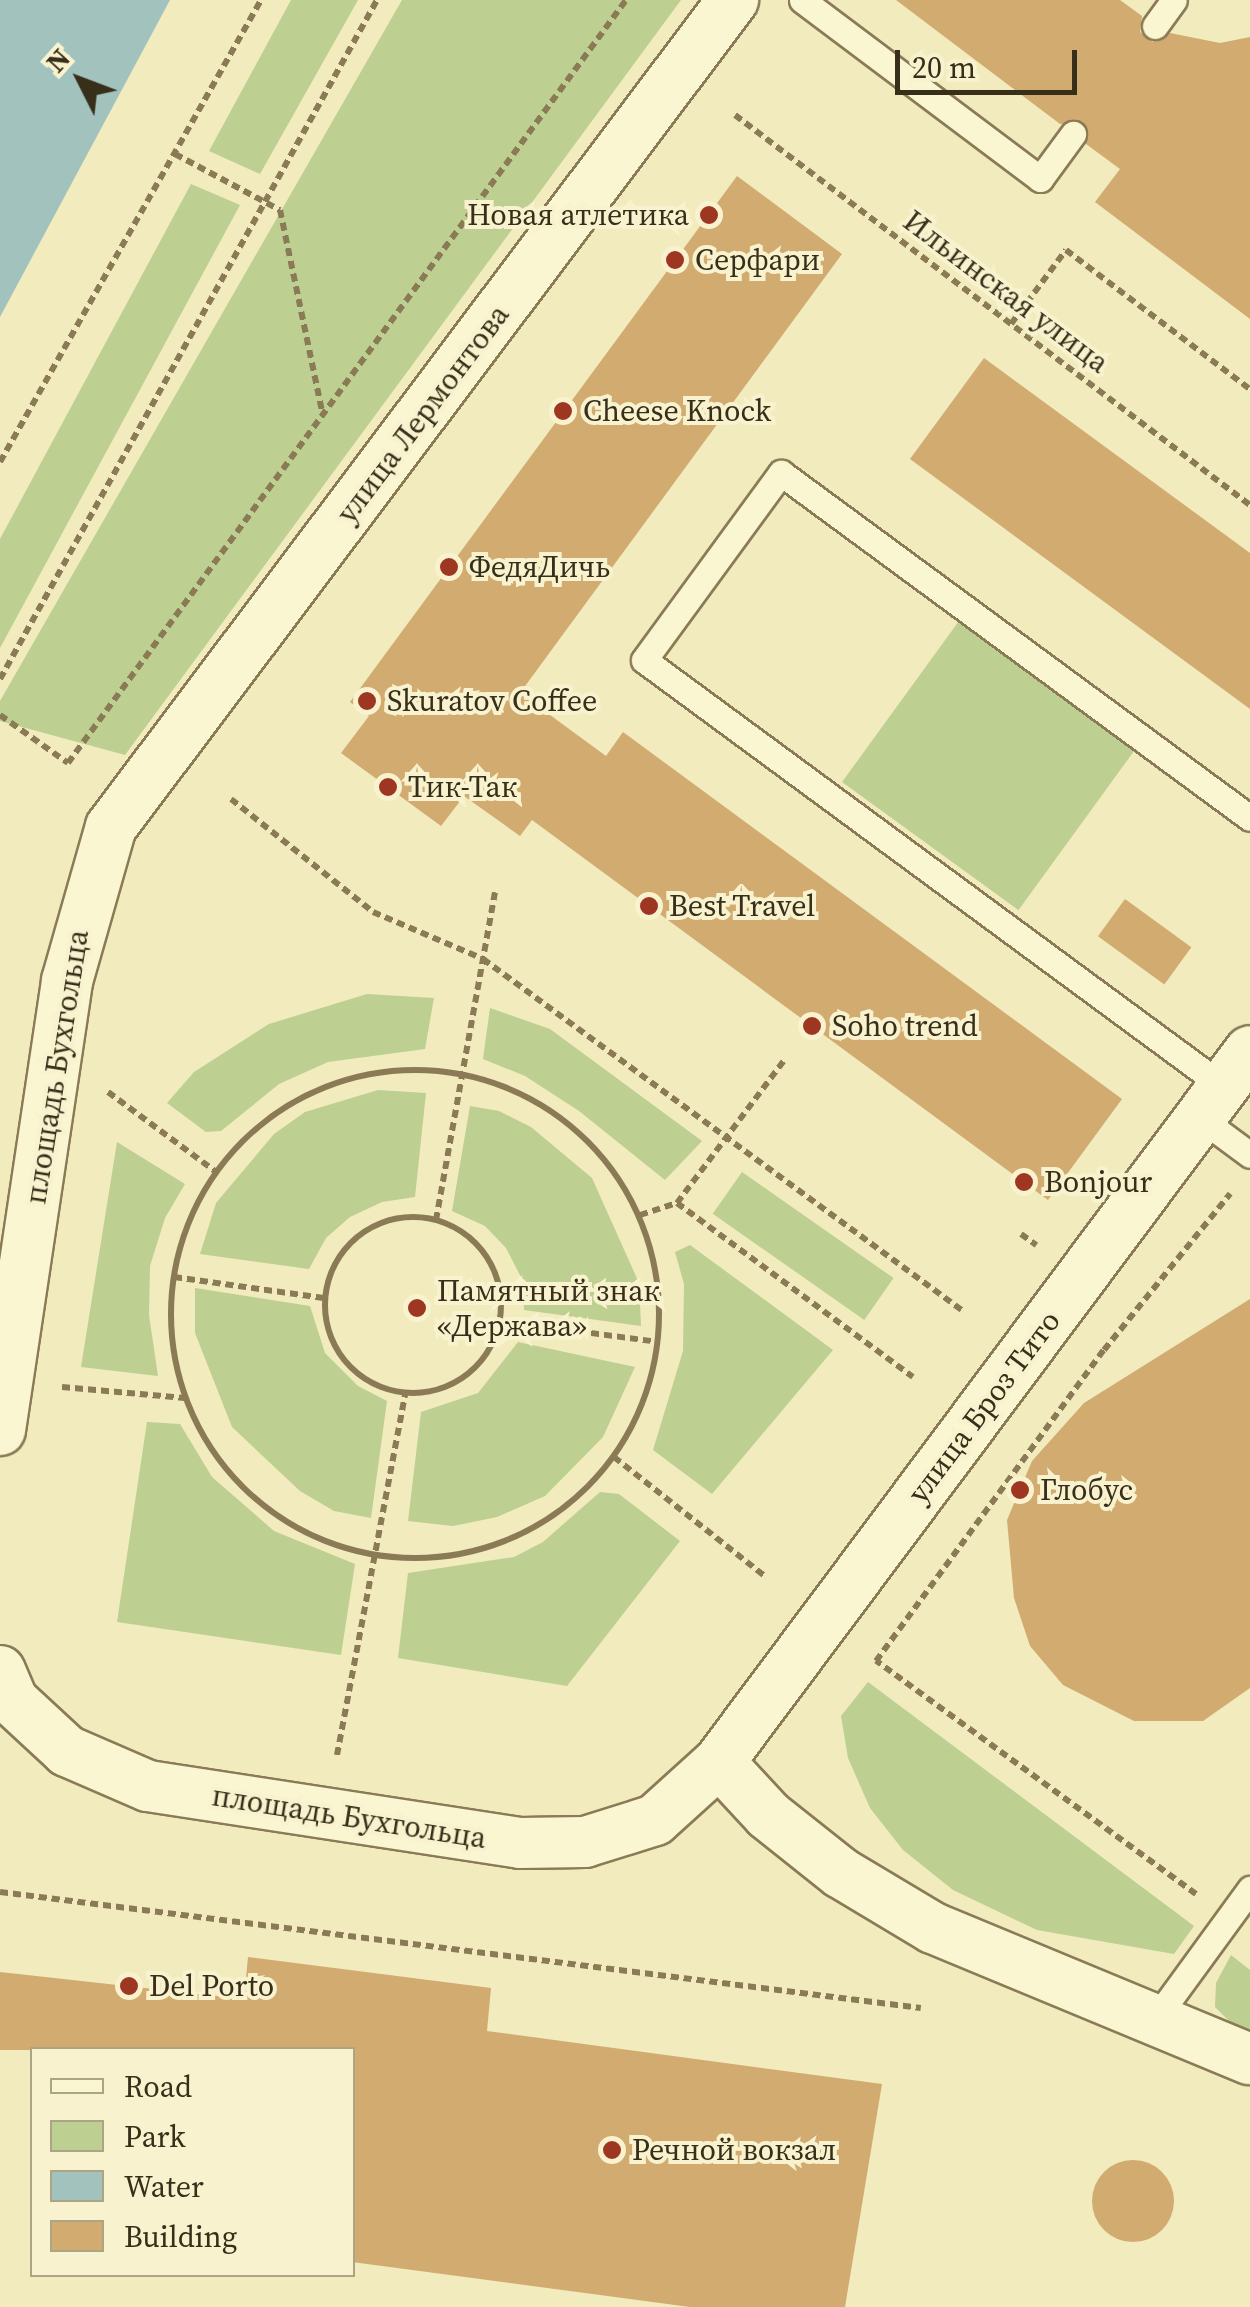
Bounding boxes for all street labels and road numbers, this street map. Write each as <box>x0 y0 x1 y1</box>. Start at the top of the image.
street label: Ильинская улица <box>896 203 1116 381</box>
street label: улица Лермонтова <box>329 298 517 530</box>
street label: площадь Бухгольца <box>18 927 96 1207</box>
street label: улица Броз Тито <box>900 1303 1068 1511</box>
street label: площадь Бухгольца <box>209 1778 489 1856</box>

